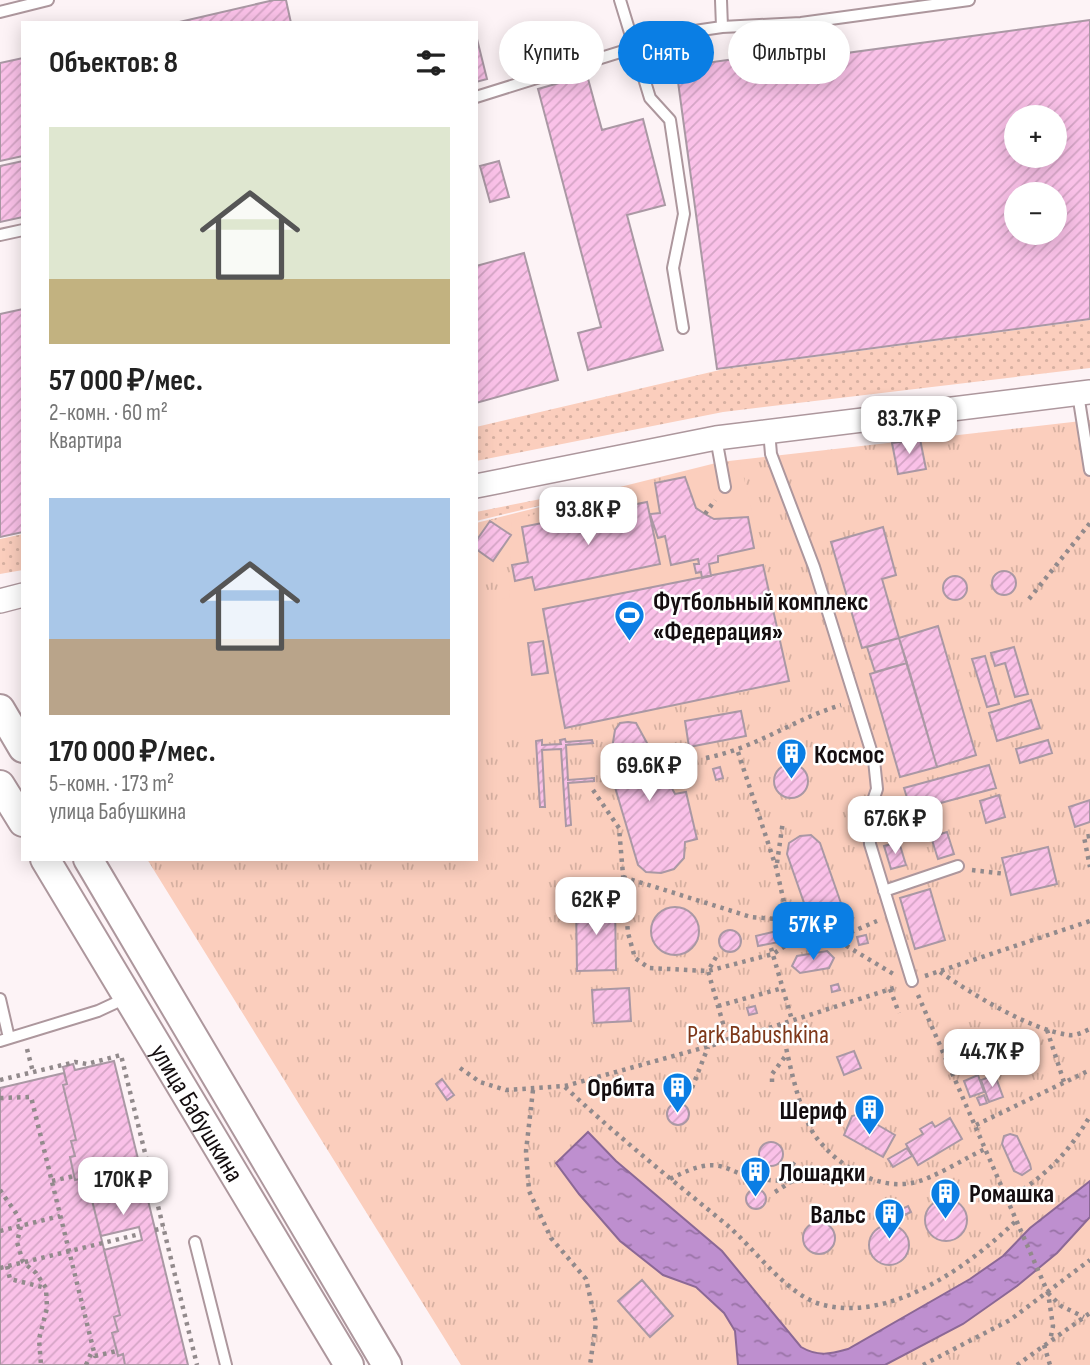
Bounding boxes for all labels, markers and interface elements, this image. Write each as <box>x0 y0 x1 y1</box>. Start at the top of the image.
chip: Купить <box>499 21 604 84</box>
chip: Снять <box>618 21 714 84</box>
chip: Фильтры <box>728 21 850 84</box>
icon: filters <box>412 44 450 82</box>
text: Объектов: 8 <box>49 45 178 81</box>
map controls <box>1004 105 1067 245</box>
button: + <box>1004 105 1067 168</box>
icon: home <box>187 172 313 298</box>
button: − <box>1004 182 1067 245</box>
text: 57 000 ₽/мес. <box>49 363 203 399</box>
pin: 83.7K ₽ <box>844 396 974 456</box>
text: 2-комн. · 60 m² <box>49 399 168 427</box>
text: 83.7K ₽ <box>877 405 941 433</box>
text: Квартира <box>49 427 122 455</box>
pin: 93.8K ₽ <box>523 488 653 547</box>
text: 93.8K ₽ <box>555 496 621 524</box>
icon: home <box>187 543 313 669</box>
place label: Футбольный комплекс «Федерация» <box>653 587 868 648</box>
sports icon: Футбольный комплекс «Федерация» <box>613 599 647 643</box>
text: 170 000 ₽/мес. <box>49 734 216 770</box>
building icon: Космос <box>774 737 808 781</box>
place label: Космос <box>814 740 884 771</box>
pin: 69.6K ₽ <box>584 744 714 803</box>
text: 69.6K ₽ <box>616 752 682 780</box>
text: 5-комн. · 173 m² <box>49 770 174 798</box>
pin: 67.6K ₽ <box>830 796 960 856</box>
text: улица Бабушкина <box>49 798 186 826</box>
text: 67.6K ₽ <box>864 805 926 833</box>
pin: 62K ₽ <box>547 878 645 937</box>
text: 62K ₽ <box>571 886 621 914</box>
pin: 57K ₽ <box>764 902 862 962</box>
text: 57K ₽ <box>789 911 837 939</box>
park label: Park Babushkina <box>687 1020 829 1051</box>
pin: 44.7K ₽ <box>927 1030 1057 1089</box>
text: 44.7K ₽ <box>960 1038 1024 1066</box>
street label: улица Бабушкина <box>143 1039 249 1188</box>
building icon: Орбита <box>661 1070 695 1114</box>
place label: Орбита <box>587 1073 655 1104</box>
building icon: Шериф <box>853 1093 887 1137</box>
place label: Шериф <box>780 1096 847 1127</box>
building icon: Лошадки <box>739 1155 773 1199</box>
pin: 170K ₽ <box>66 1158 180 1217</box>
place label: Лошадки <box>779 1158 865 1189</box>
text: 170K ₽ <box>94 1166 152 1194</box>
building icon: Ромашка <box>929 1176 963 1220</box>
place label: Ромашка <box>969 1179 1054 1210</box>
building icon: Вальс <box>872 1197 906 1241</box>
place label: Вальс <box>810 1200 866 1231</box>

